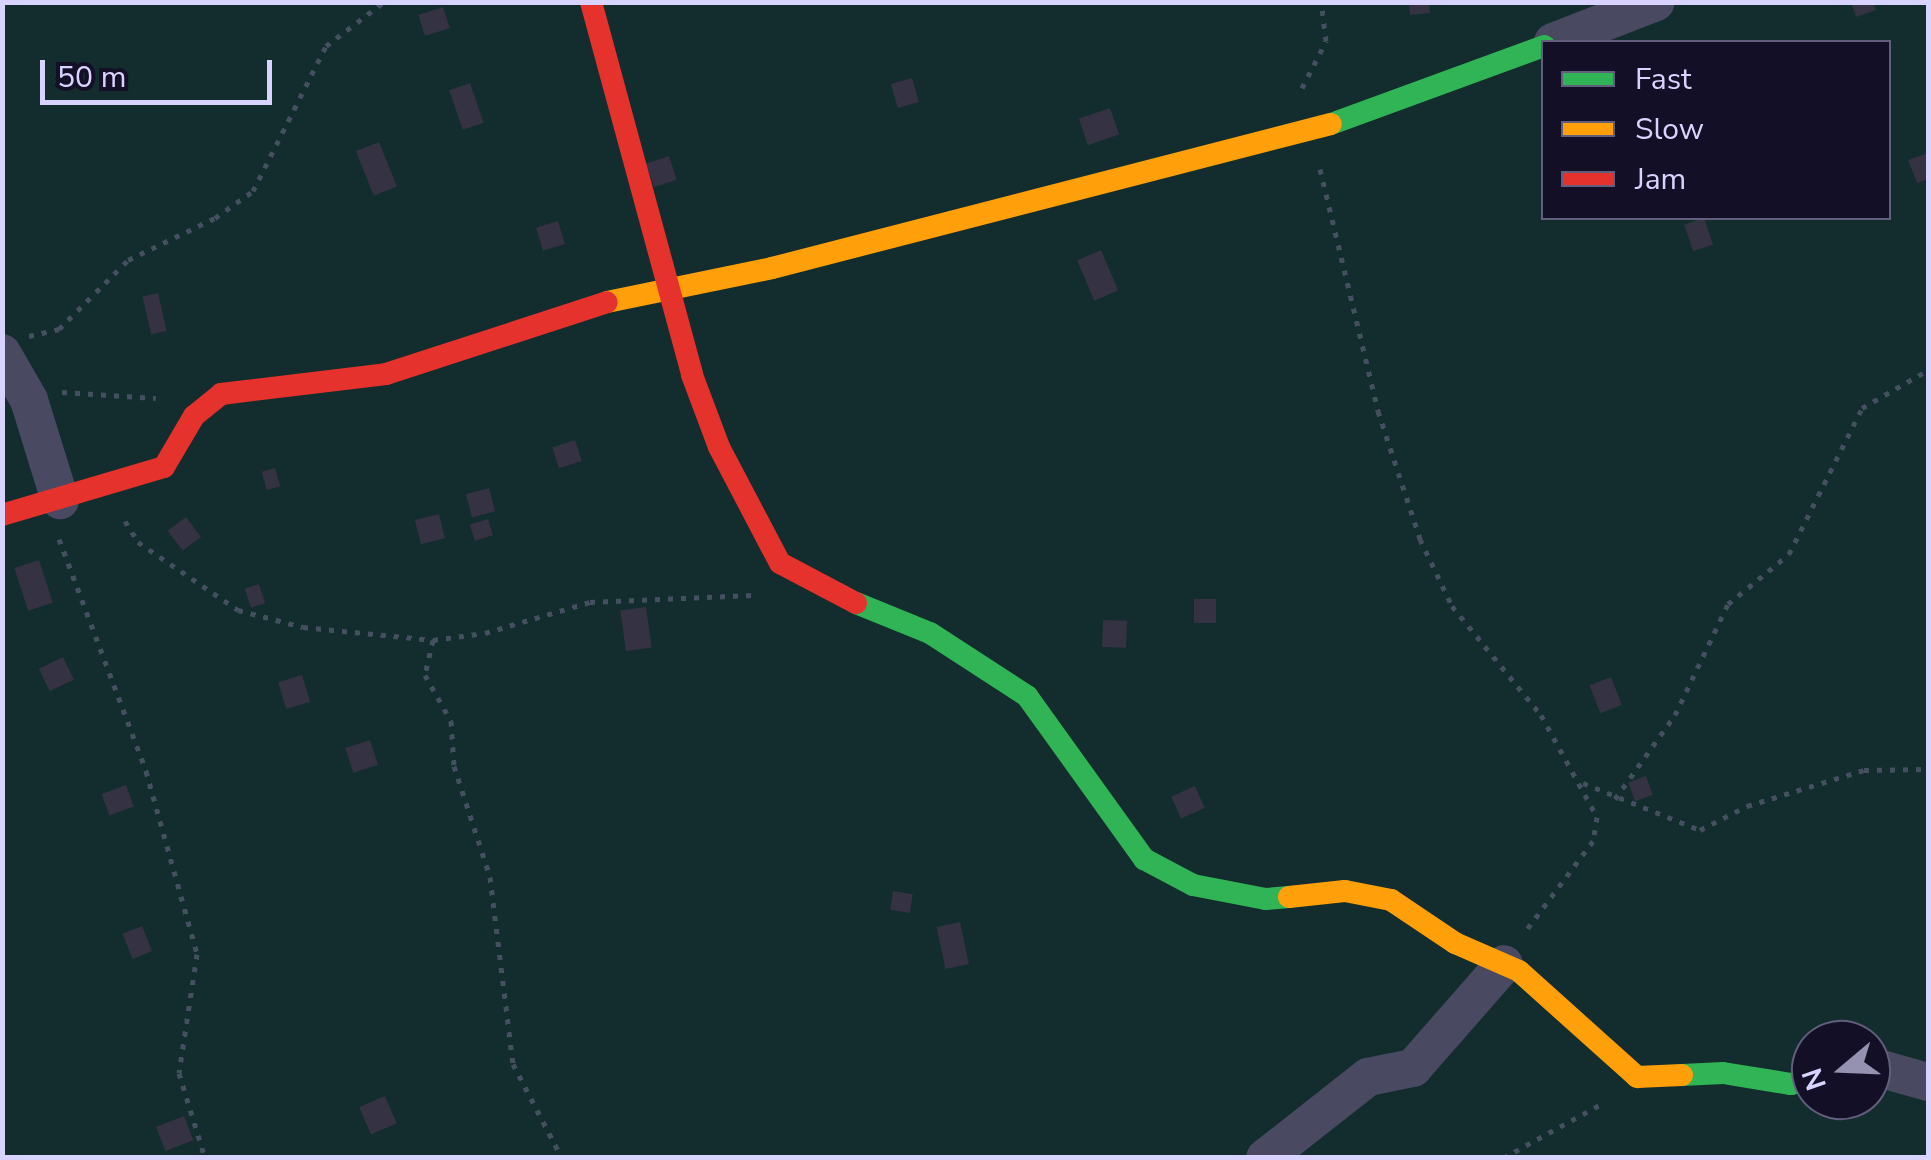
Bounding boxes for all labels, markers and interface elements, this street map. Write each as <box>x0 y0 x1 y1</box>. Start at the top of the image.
scale bar <box>45 40 278 102</box>
legend <box>1541 40 1891 220</box>
text: 50 m <box>57 57 126 98</box>
text: Fast <box>1635 59 1692 100</box>
text: Slow <box>1635 109 1704 150</box>
text: Jam <box>1635 159 1686 200</box>
north arrow <box>1791 1020 1891 1120</box>
text: N <box>1793 1063 1836 1095</box>

